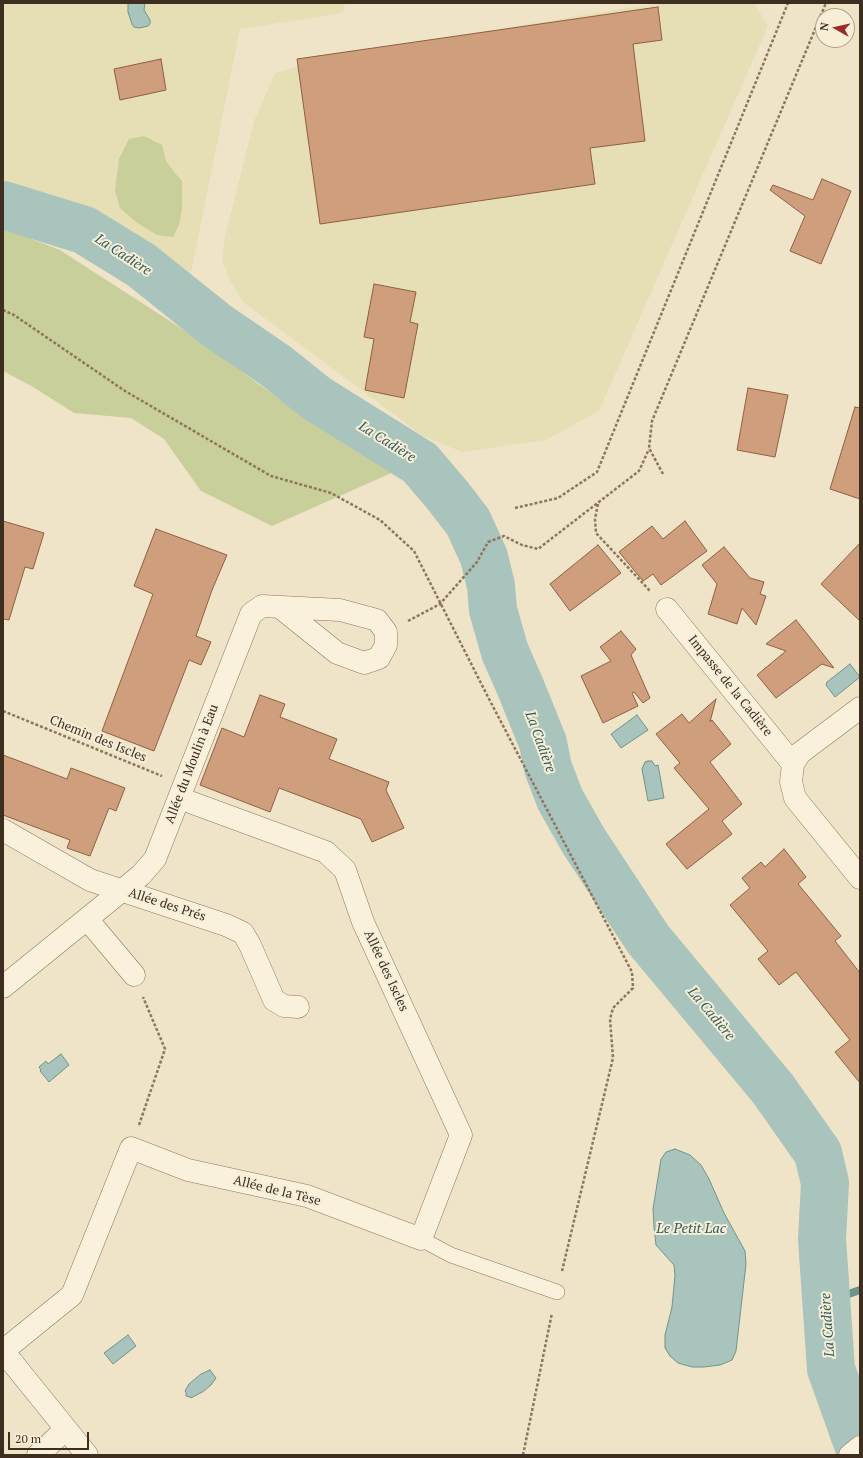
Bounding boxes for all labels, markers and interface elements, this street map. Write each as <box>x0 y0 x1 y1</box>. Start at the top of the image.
north arrow <box>815 8 855 48</box>
text: N <box>817 21 832 32</box>
water label: La Cadière <box>92 231 154 279</box>
water label: La Cadière <box>355 418 419 466</box>
street label: Impasse de la Cadière <box>684 632 776 740</box>
street label: Allée du Moulin à Eau <box>162 702 222 826</box>
water label: La Cadière <box>521 709 559 775</box>
street label: Chemin des Iscles <box>47 712 149 766</box>
street label: Allée des Prés <box>126 885 208 925</box>
street label: Allée des Iscles <box>360 928 412 1014</box>
water label: La Cadière <box>684 984 738 1044</box>
street label: Allée de la Tèse <box>232 1173 322 1209</box>
water label: Le Petit Lac <box>656 1221 726 1237</box>
water label: La Cadière <box>817 1292 839 1358</box>
scale bar <box>10 1424 91 1450</box>
text: 20 m <box>15 1431 41 1446</box>

